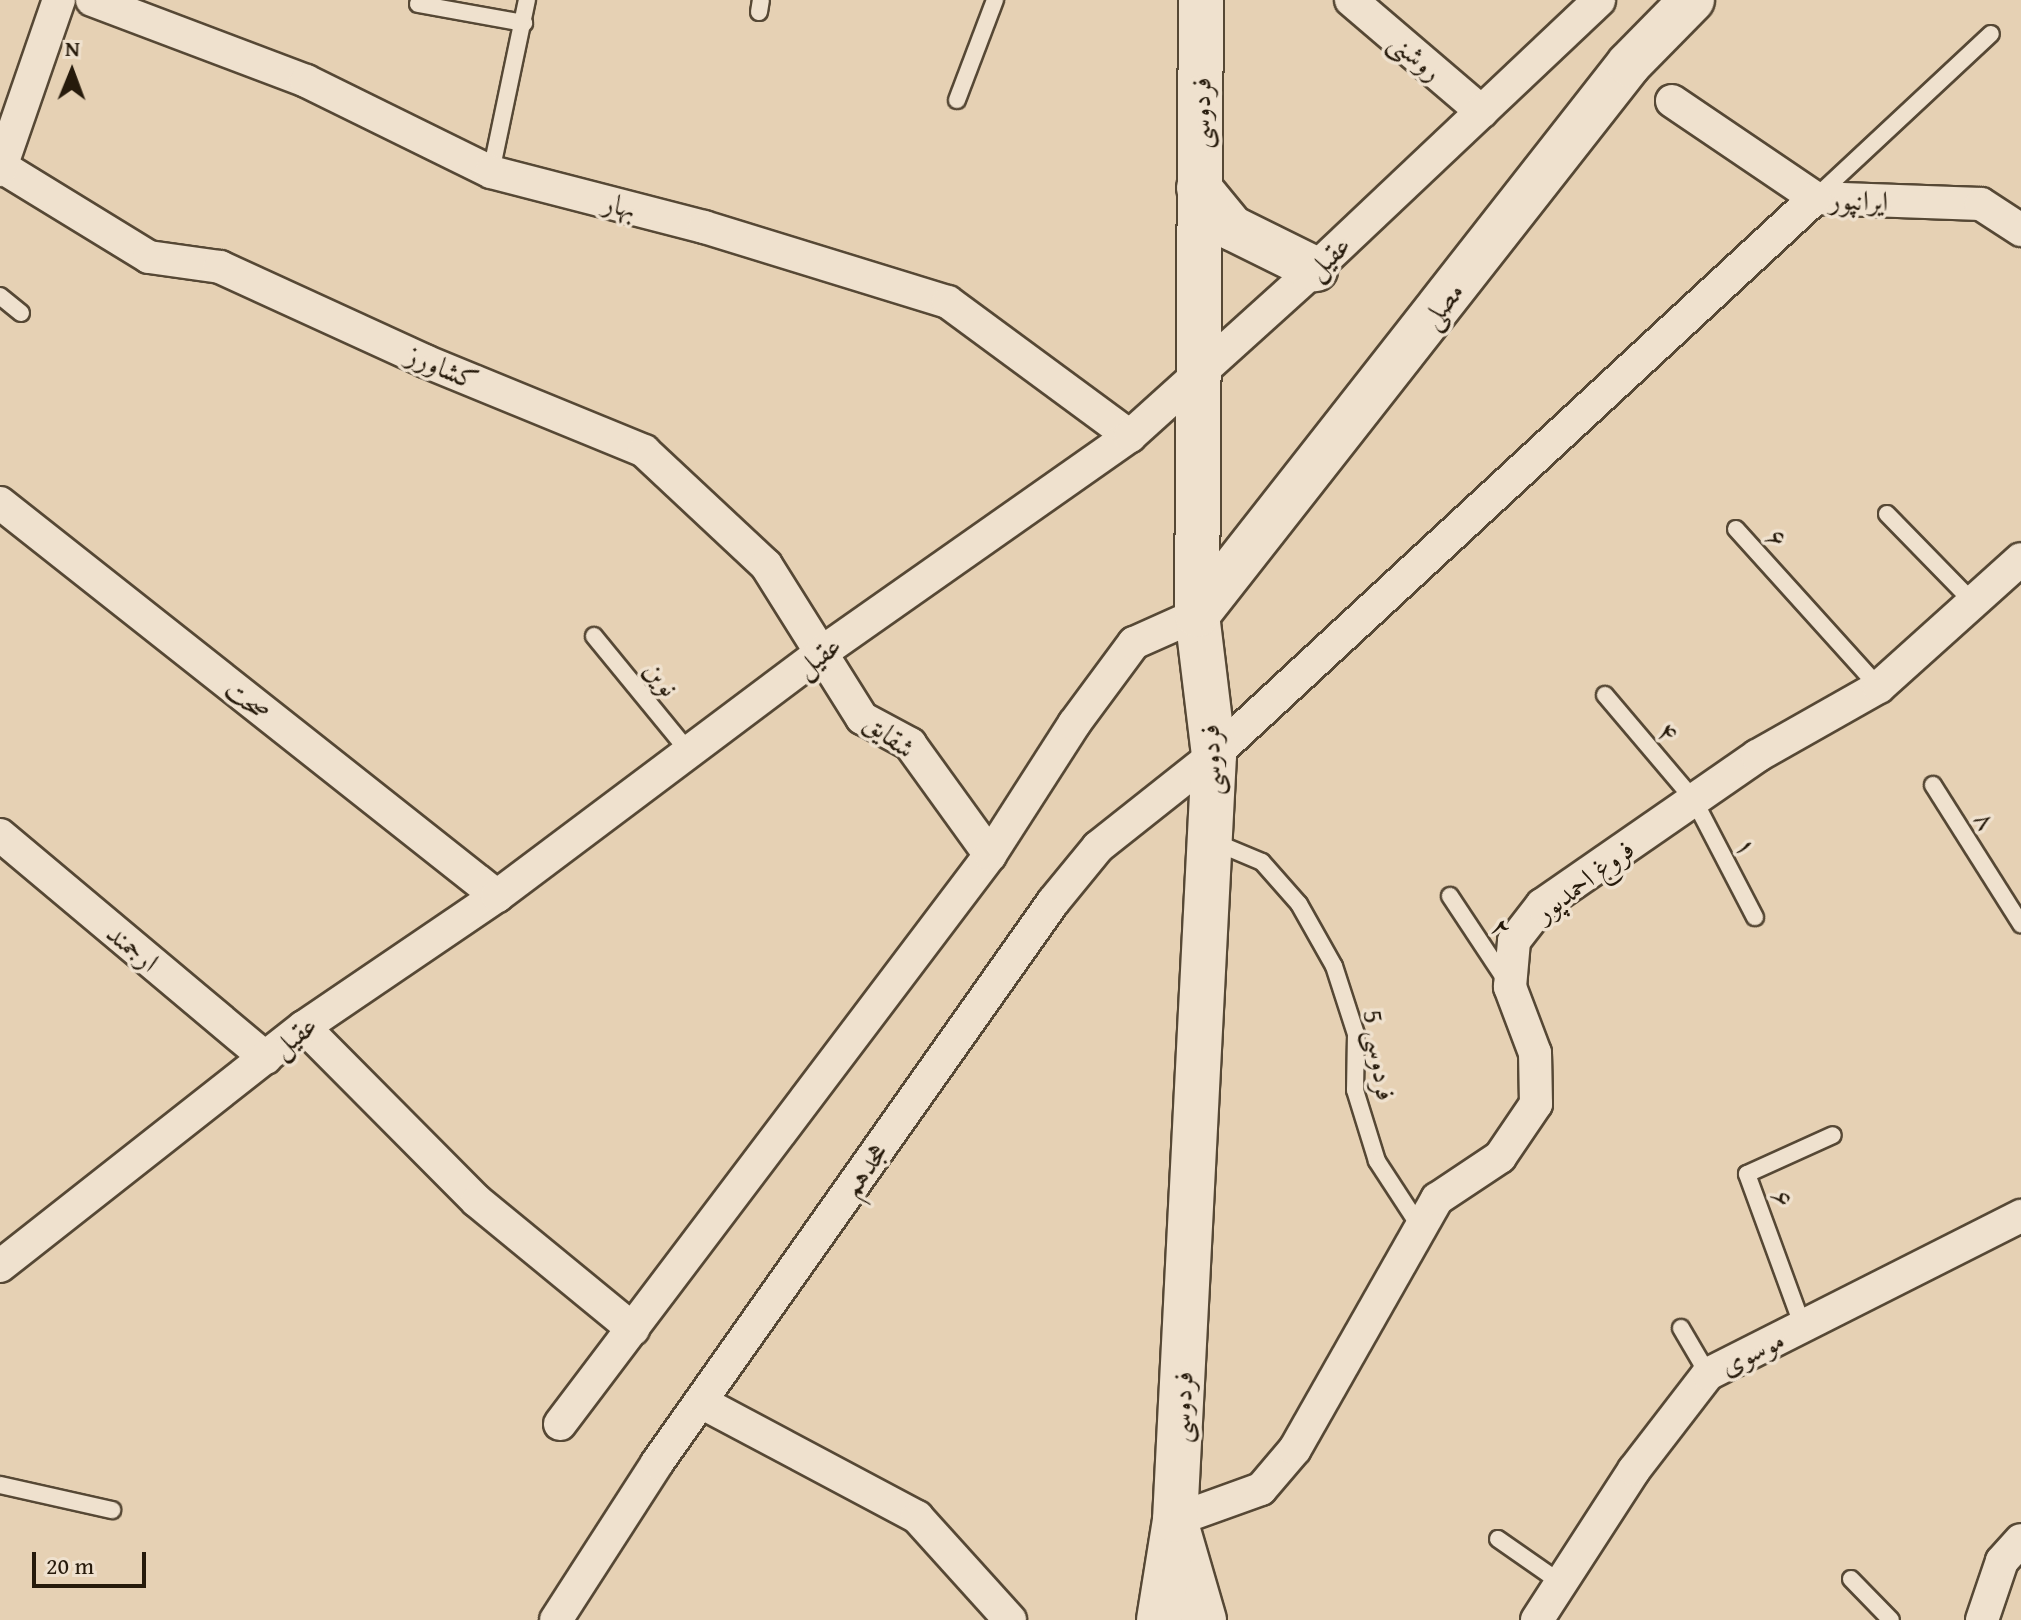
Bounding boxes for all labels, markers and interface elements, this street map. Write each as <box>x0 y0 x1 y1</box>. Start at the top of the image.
street label: روشنی <box>1383 24 1449 88</box>
north arrow <box>32 32 112 112</box>
text: N <box>65 32 80 64</box>
street label: فردوسی <box>1183 77 1217 149</box>
street label: ایرانپور <box>1829 182 1889 218</box>
street label: بهار <box>600 185 640 225</box>
street label: عقیل <box>1299 228 1357 286</box>
street label: مصلی <box>1413 275 1471 335</box>
street label: کشاورز <box>402 337 484 397</box>
street label: ۶ <box>1760 520 1796 554</box>
street label: عقیل <box>788 628 848 684</box>
street label: نوین <box>637 653 687 703</box>
street label: صحت <box>218 672 278 728</box>
street label: شقایق <box>858 705 922 765</box>
street label: ۴ <box>1651 714 1687 748</box>
street label: فردوسی <box>1192 724 1228 796</box>
street label: ۸ <box>1967 804 2005 836</box>
street label: ۱ <box>1728 831 1766 861</box>
street label: فروغ احمدپور <box>1527 832 1641 928</box>
street label: ۲ <box>1483 911 1521 943</box>
street label: ارجمند <box>100 916 166 978</box>
street label: 5 فردوسی <box>1356 1007 1404 1103</box>
street label: عقیل <box>264 1008 324 1064</box>
street label: هجدهم <box>833 1135 895 1203</box>
street label: ۶ <box>1765 1185 1803 1211</box>
street label: موسوی <box>1714 1322 1790 1382</box>
street label: فردوسی <box>1162 1370 1200 1444</box>
scale bar <box>36 1536 150 1586</box>
text: 20 m <box>46 1548 94 1583</box>

